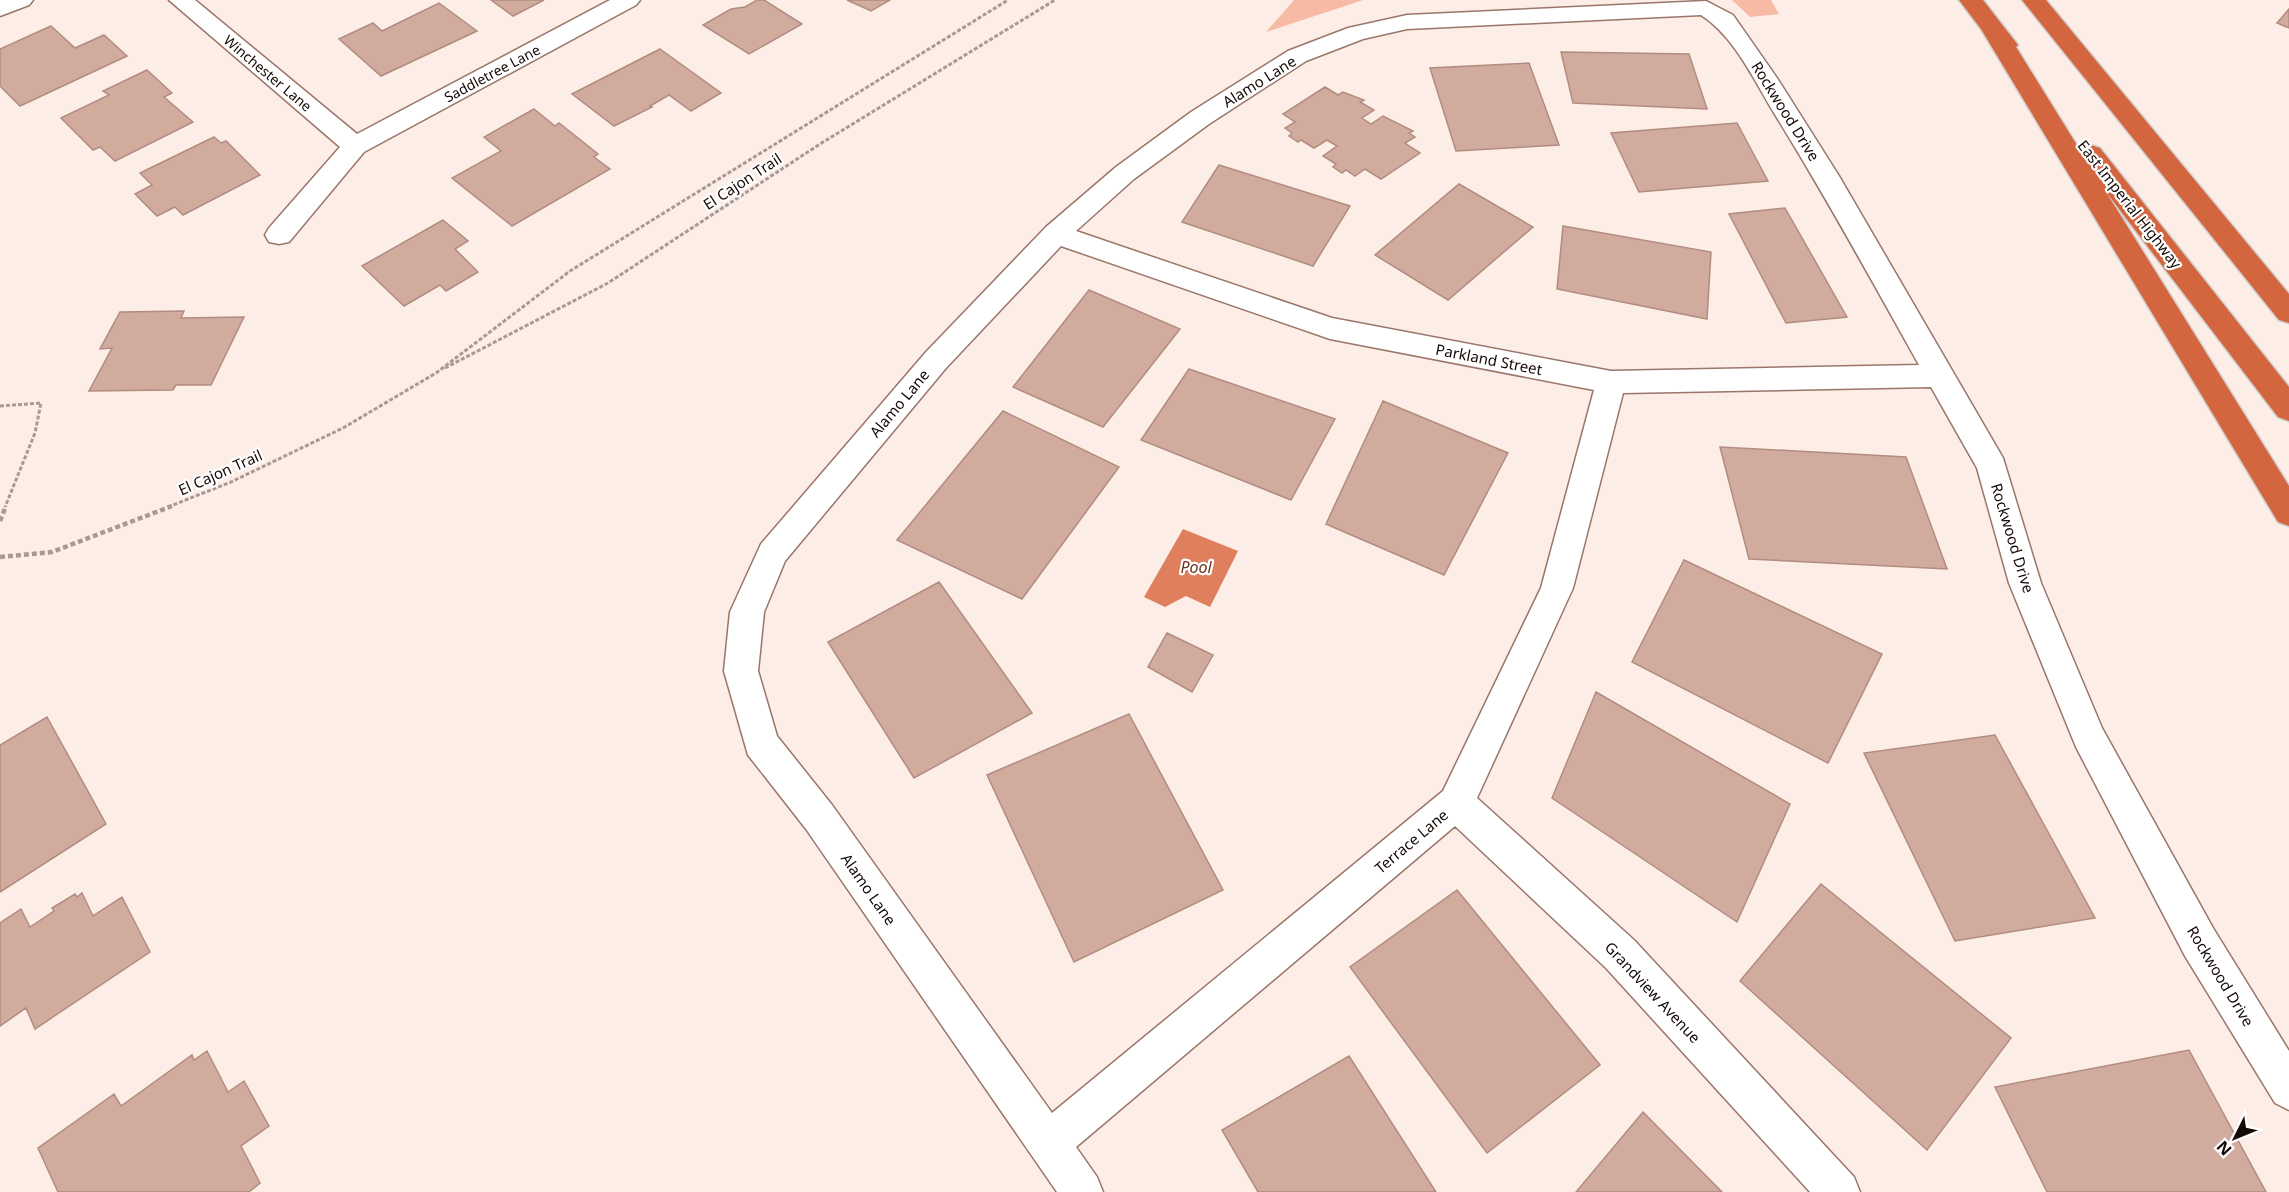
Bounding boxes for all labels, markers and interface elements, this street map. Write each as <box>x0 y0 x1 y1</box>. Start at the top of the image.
street label: Winchester Lane <box>220 31 316 115</box>
street label: Saddletree Lane <box>441 40 543 106</box>
street label: Alamo Lane <box>1219 51 1299 111</box>
street label: Rockwood Drive <box>1747 57 1825 165</box>
street label: East Imperial Highway <box>2074 136 2187 273</box>
street label: El Cajon Trail <box>699 148 785 214</box>
street label: Parkland Street <box>1434 339 1545 379</box>
street label: Alamo Lane <box>865 365 933 441</box>
street label: El Cajon Trail <box>175 445 265 499</box>
street label: Rockwood Drive <box>1987 481 2039 595</box>
water label: Pool <box>1180 556 1212 578</box>
street label: Terrace Lane <box>1370 804 1452 878</box>
street label: Alamo Lane <box>837 849 901 929</box>
street label: Rockwood Drive <box>2183 922 2259 1030</box>
street label: Grandview Avenue <box>1601 937 1705 1047</box>
north arrow <box>2205 1108 2265 1168</box>
text: N <box>2212 1136 2237 1160</box>

